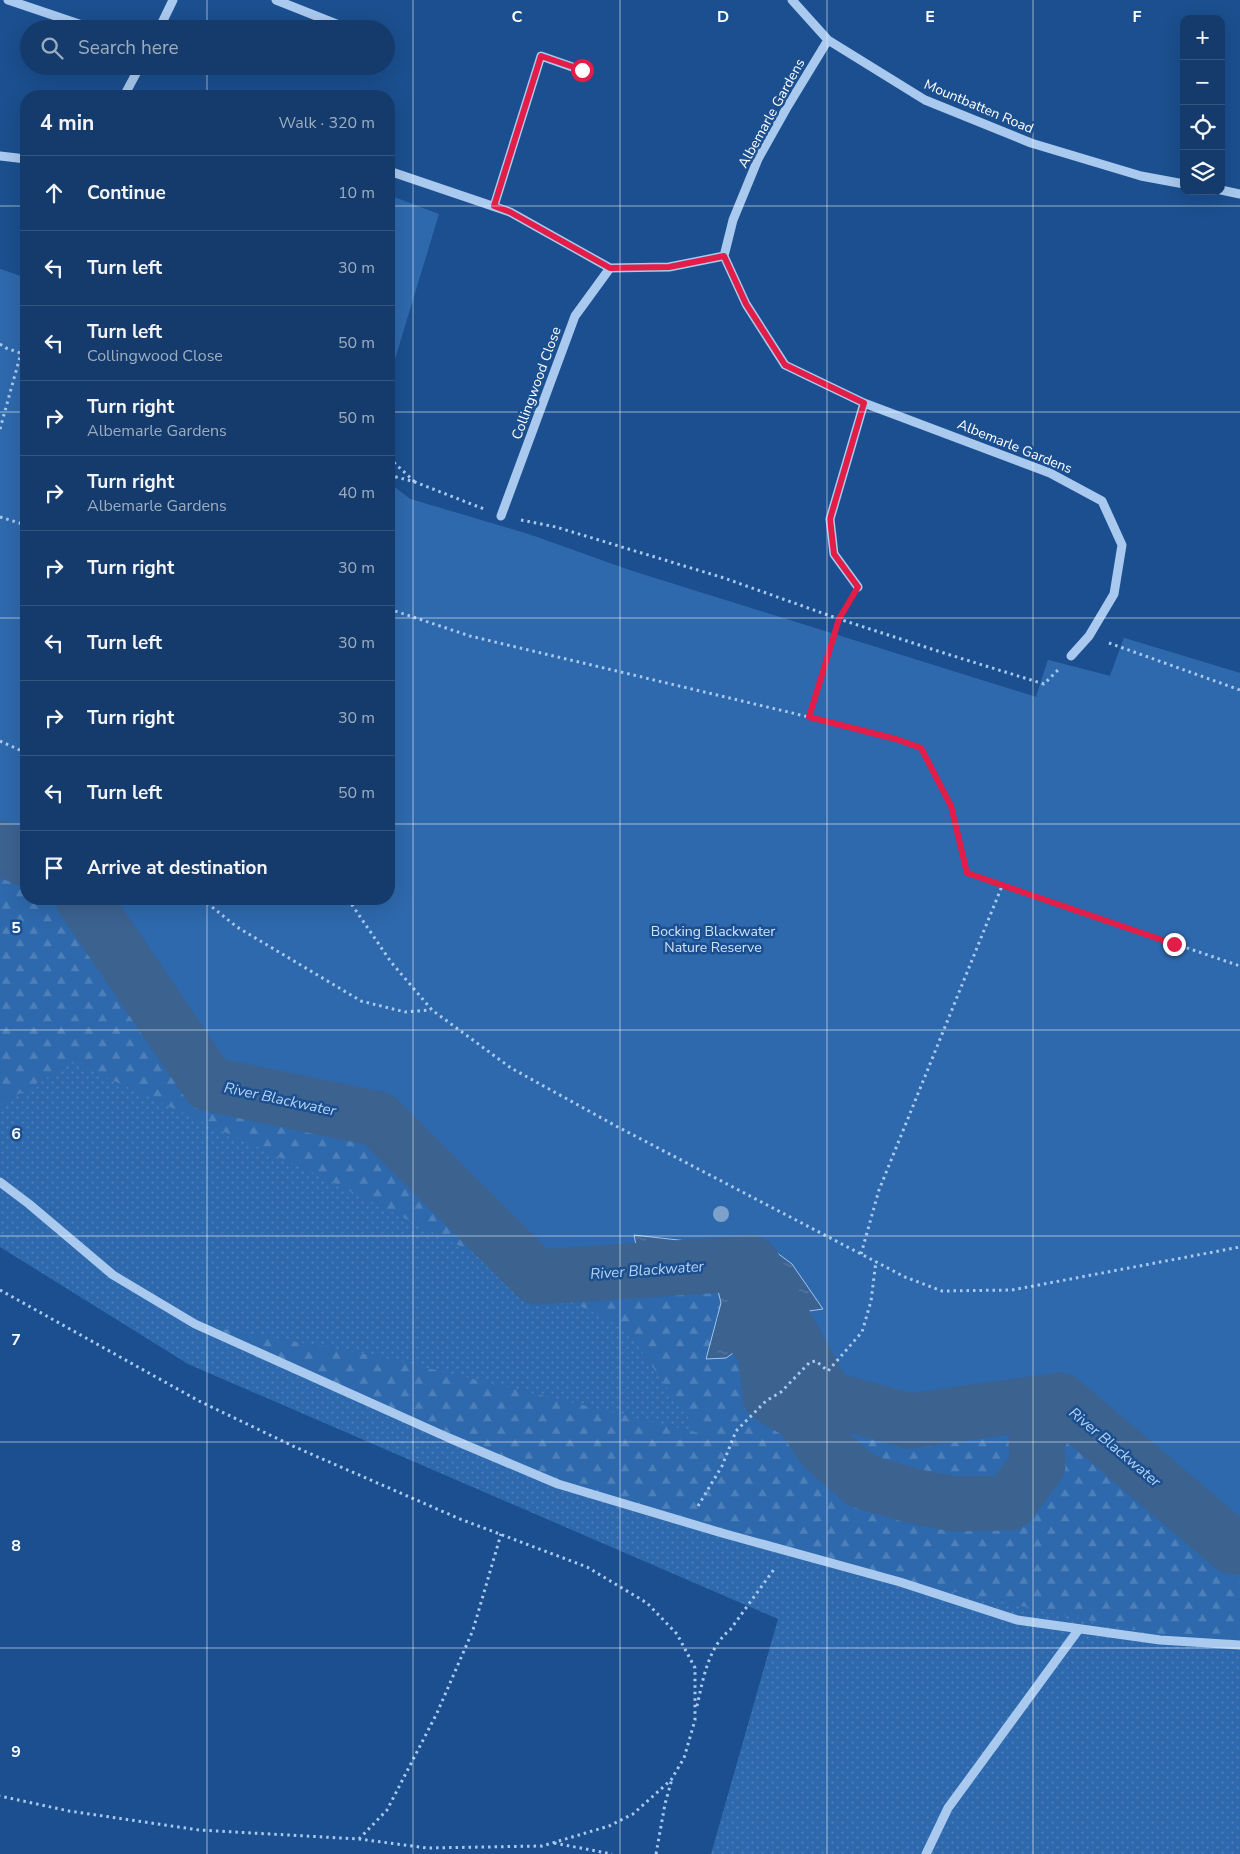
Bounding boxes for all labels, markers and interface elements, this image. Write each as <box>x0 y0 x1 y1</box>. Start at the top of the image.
text: C <box>512 6 523 28</box>
text: D <box>717 6 729 28</box>
text: E <box>925 6 935 28</box>
text: F <box>1133 6 1142 28</box>
map controls <box>1180 15 1225 195</box>
button: + <box>1180 15 1225 60</box>
search box <box>20 20 395 75</box>
icon: search <box>38 34 66 62</box>
text: Search here <box>78 35 179 61</box>
street label: Albemarle Gardens <box>733 55 810 171</box>
route start <box>571 59 594 82</box>
button: − <box>1180 60 1225 105</box>
street label: Mountbatten Road <box>921 75 1036 138</box>
button: locate <box>1180 105 1225 150</box>
text: 4 min <box>40 109 94 137</box>
text: Walk · 320 m <box>279 112 375 134</box>
button: layers <box>1180 150 1225 195</box>
icon: ahead <box>40 179 68 207</box>
text: Continue <box>87 180 166 206</box>
text: 10 m <box>338 182 375 204</box>
icon: left <box>40 254 68 282</box>
text: Turn left <box>87 255 162 281</box>
text: 30 m <box>338 257 375 279</box>
text: Turn left <box>87 319 162 345</box>
street label: Collingwood Close <box>507 324 566 442</box>
icon: left <box>40 329 68 357</box>
text: 50 m <box>338 332 375 354</box>
text: Collingwood Close <box>87 345 223 367</box>
text: Turn right <box>87 394 174 420</box>
icon: right <box>40 404 68 432</box>
text: 50 m <box>338 407 375 429</box>
street label: Albemarle Gardens <box>955 415 1075 478</box>
text: Albemarle Gardens <box>87 420 227 442</box>
text: Turn right <box>87 469 174 495</box>
icon: right <box>40 479 68 507</box>
text: 40 m <box>338 482 375 504</box>
text: Albemarle Gardens <box>87 495 227 517</box>
icon: right <box>40 554 68 582</box>
text: Turn right <box>87 555 174 581</box>
text: 30 m <box>338 557 375 579</box>
icon: left <box>40 629 68 657</box>
text: Turn left <box>87 630 162 656</box>
text: 30 m <box>338 632 375 654</box>
icon: right <box>40 704 68 732</box>
text: Turn right <box>87 705 174 731</box>
text: 30 m <box>338 707 375 729</box>
icon: left <box>40 779 68 807</box>
text: Turn left <box>87 780 162 806</box>
text: 50 m <box>338 782 375 804</box>
icon: arrive <box>40 854 68 882</box>
text: Arrive at destination <box>87 855 268 881</box>
text: 5 <box>11 917 21 939</box>
park label: Bocking Blackwater Nature Reserve <box>651 922 775 957</box>
route end <box>1163 933 1186 956</box>
water label: River Blackwater <box>222 1077 338 1121</box>
text: 6 <box>11 1123 21 1145</box>
water label: River Blackwater <box>589 1256 705 1284</box>
text: 7 <box>11 1329 21 1351</box>
water label: River Blackwater <box>1065 1403 1166 1492</box>
text: 8 <box>11 1535 21 1557</box>
text: 9 <box>11 1741 21 1763</box>

